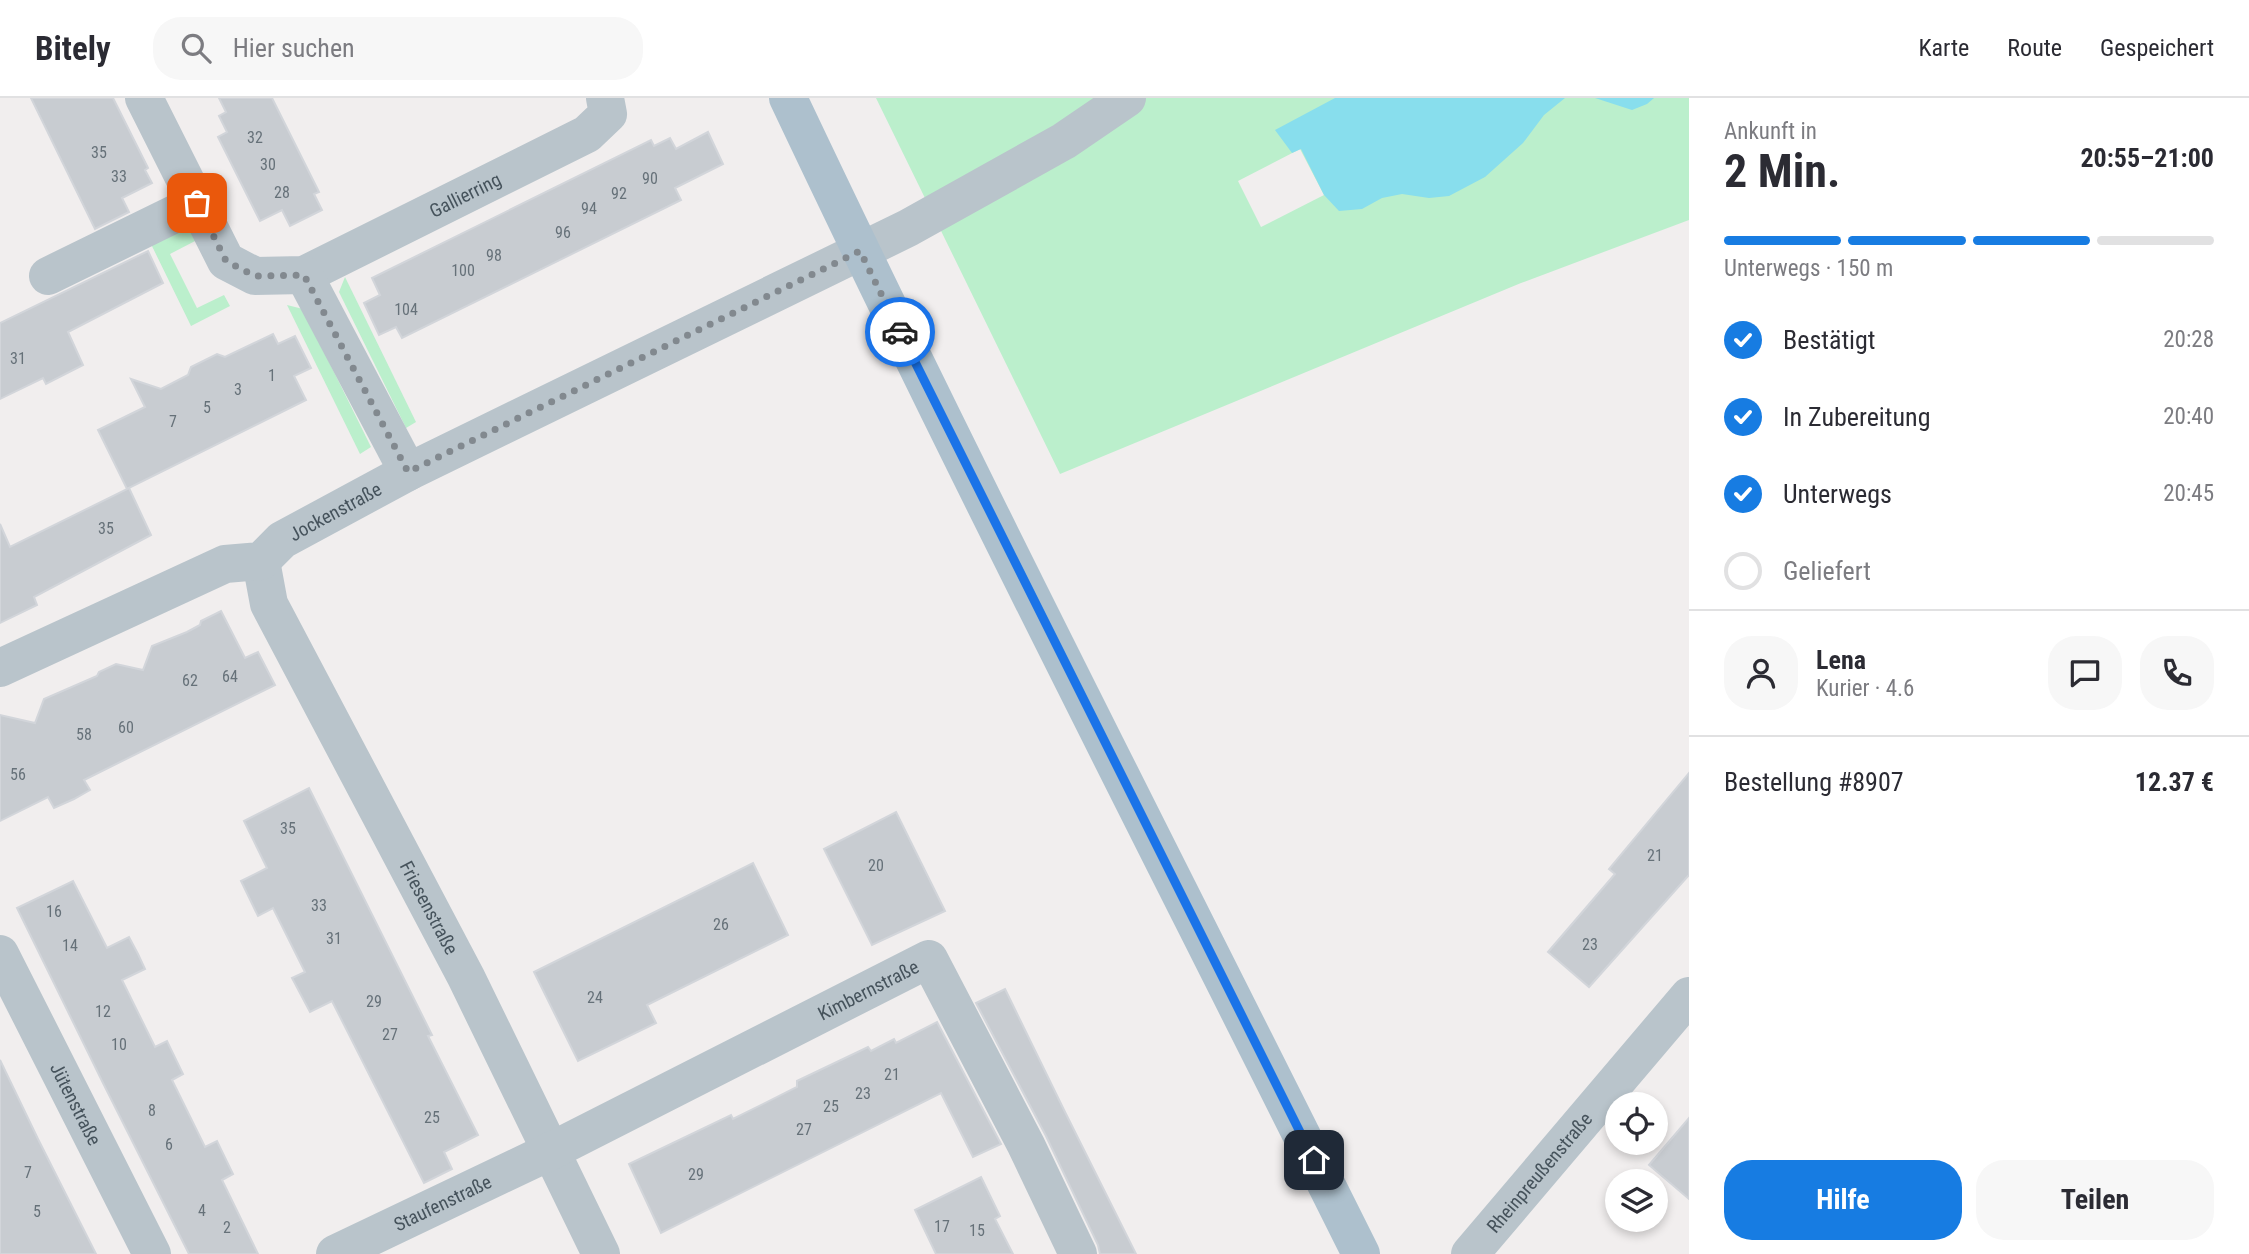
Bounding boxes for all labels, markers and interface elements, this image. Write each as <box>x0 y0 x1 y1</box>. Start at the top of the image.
search box <box>153 17 643 80</box>
text: Bitely <box>35 29 111 68</box>
icon: search <box>177 29 215 67</box>
text: Hier suchen <box>233 33 355 63</box>
text: Karte <box>1919 34 1969 62</box>
text: Route <box>2007 34 2062 62</box>
text: Gespeichert <box>2100 34 2214 62</box>
text: Ankunft in <box>1724 118 1817 145</box>
house number: 32 <box>247 128 263 147</box>
house number: 35 <box>91 143 107 162</box>
text: 20:55–21:00 <box>2080 143 2214 173</box>
text: 2 Min. <box>1724 144 1840 198</box>
house number: 30 <box>260 155 276 174</box>
house number: 33 <box>111 167 127 186</box>
street label: Gallierring <box>426 168 505 223</box>
house number: 90 <box>642 169 658 188</box>
pin <box>167 173 227 233</box>
house number: 28 <box>274 183 290 202</box>
icon: bag <box>178 184 216 222</box>
house number: 92 <box>611 184 627 203</box>
house number: 94 <box>581 199 597 218</box>
house number: 96 <box>555 223 571 242</box>
house number: 98 <box>486 246 502 265</box>
text: Unterwegs · 150 m <box>1724 255 1893 282</box>
house number: 100 <box>451 261 475 280</box>
courier <box>865 297 935 367</box>
house number: 104 <box>394 300 418 319</box>
icon: car <box>881 313 919 351</box>
icon: check <box>1724 321 1762 359</box>
text: Bestätigt <box>1783 325 1876 355</box>
text: 20:28 <box>2163 326 2214 353</box>
house number: 31 <box>10 349 26 368</box>
house number: 1 <box>268 366 276 385</box>
house number: 3 <box>234 380 242 399</box>
house number: 5 <box>203 398 211 417</box>
icon: check <box>1724 398 1762 436</box>
text: In Zubereitung <box>1783 402 1931 432</box>
text: 20:40 <box>2163 403 2214 430</box>
house number: 7 <box>169 412 177 431</box>
icon: check <box>1724 475 1762 513</box>
street label: Jockenstraße <box>285 477 386 546</box>
text: Unterwegs <box>1783 479 1892 509</box>
text: 20:45 <box>2163 480 2214 507</box>
house number: 35 <box>98 519 114 538</box>
text: Geliefert <box>1783 556 1871 586</box>
button: person <box>1724 636 1798 710</box>
button: chat <box>2048 636 2122 710</box>
button: phone <box>2140 636 2214 710</box>
text: Lena <box>1816 645 1866 675</box>
house number: 64 <box>222 667 238 686</box>
house number: 62 <box>182 671 198 690</box>
text: Kurier · 4.6 <box>1816 675 1914 702</box>
house number: 60 <box>118 718 134 737</box>
house number: 58 <box>76 725 92 744</box>
house number: 56 <box>10 765 26 784</box>
text: Bestellung #8907 <box>1724 767 1904 797</box>
text: 12.37 € <box>2135 767 2214 797</box>
house number: 35 <box>280 819 296 838</box>
house number: 21 <box>1647 846 1663 865</box>
house number: 20 <box>868 856 884 875</box>
street label: Friesenstraße <box>395 857 463 958</box>
house number: 33 <box>311 896 327 915</box>
house number: 16 <box>46 902 62 921</box>
house number: 26 <box>713 915 729 934</box>
house number: 31 <box>326 929 342 948</box>
house number: 23 <box>1582 935 1598 954</box>
house number: 14 <box>62 936 78 955</box>
street label: Kimbernstraße <box>814 955 923 1026</box>
house number: 24 <box>587 988 603 1007</box>
house number: 29 <box>366 992 382 1011</box>
house number: 12 <box>95 1002 111 1021</box>
house number: 27 <box>382 1025 398 1044</box>
house number: 10 <box>111 1035 127 1054</box>
street label: Jütenstraße <box>45 1059 106 1149</box>
house number: 21 <box>884 1065 900 1084</box>
house number: 23 <box>855 1084 871 1103</box>
map controls <box>1605 1092 1668 1232</box>
button: locate <box>1605 1092 1668 1155</box>
house number: 25 <box>823 1097 839 1116</box>
house number: 8 <box>148 1101 156 1120</box>
house number: 25 <box>424 1108 440 1127</box>
street label: Rheinpreußenstraße <box>1482 1108 1597 1238</box>
house number: 27 <box>796 1120 812 1139</box>
pin <box>1284 1130 1344 1190</box>
house number: 6 <box>165 1135 173 1154</box>
icon: home <box>1295 1141 1333 1179</box>
button: Hilfe <box>1724 1160 1962 1240</box>
button: Teilen <box>1976 1160 2214 1240</box>
house number: 7 <box>24 1163 32 1182</box>
house number: 29 <box>688 1165 704 1184</box>
button: layers <box>1605 1169 1668 1232</box>
street label: Staufenstraße <box>390 1170 495 1236</box>
house number: 4 <box>198 1201 206 1220</box>
house number: 5 <box>33 1202 41 1221</box>
house number: 17 <box>934 1217 950 1236</box>
house number: 2 <box>223 1218 231 1237</box>
house number: 15 <box>969 1221 985 1240</box>

